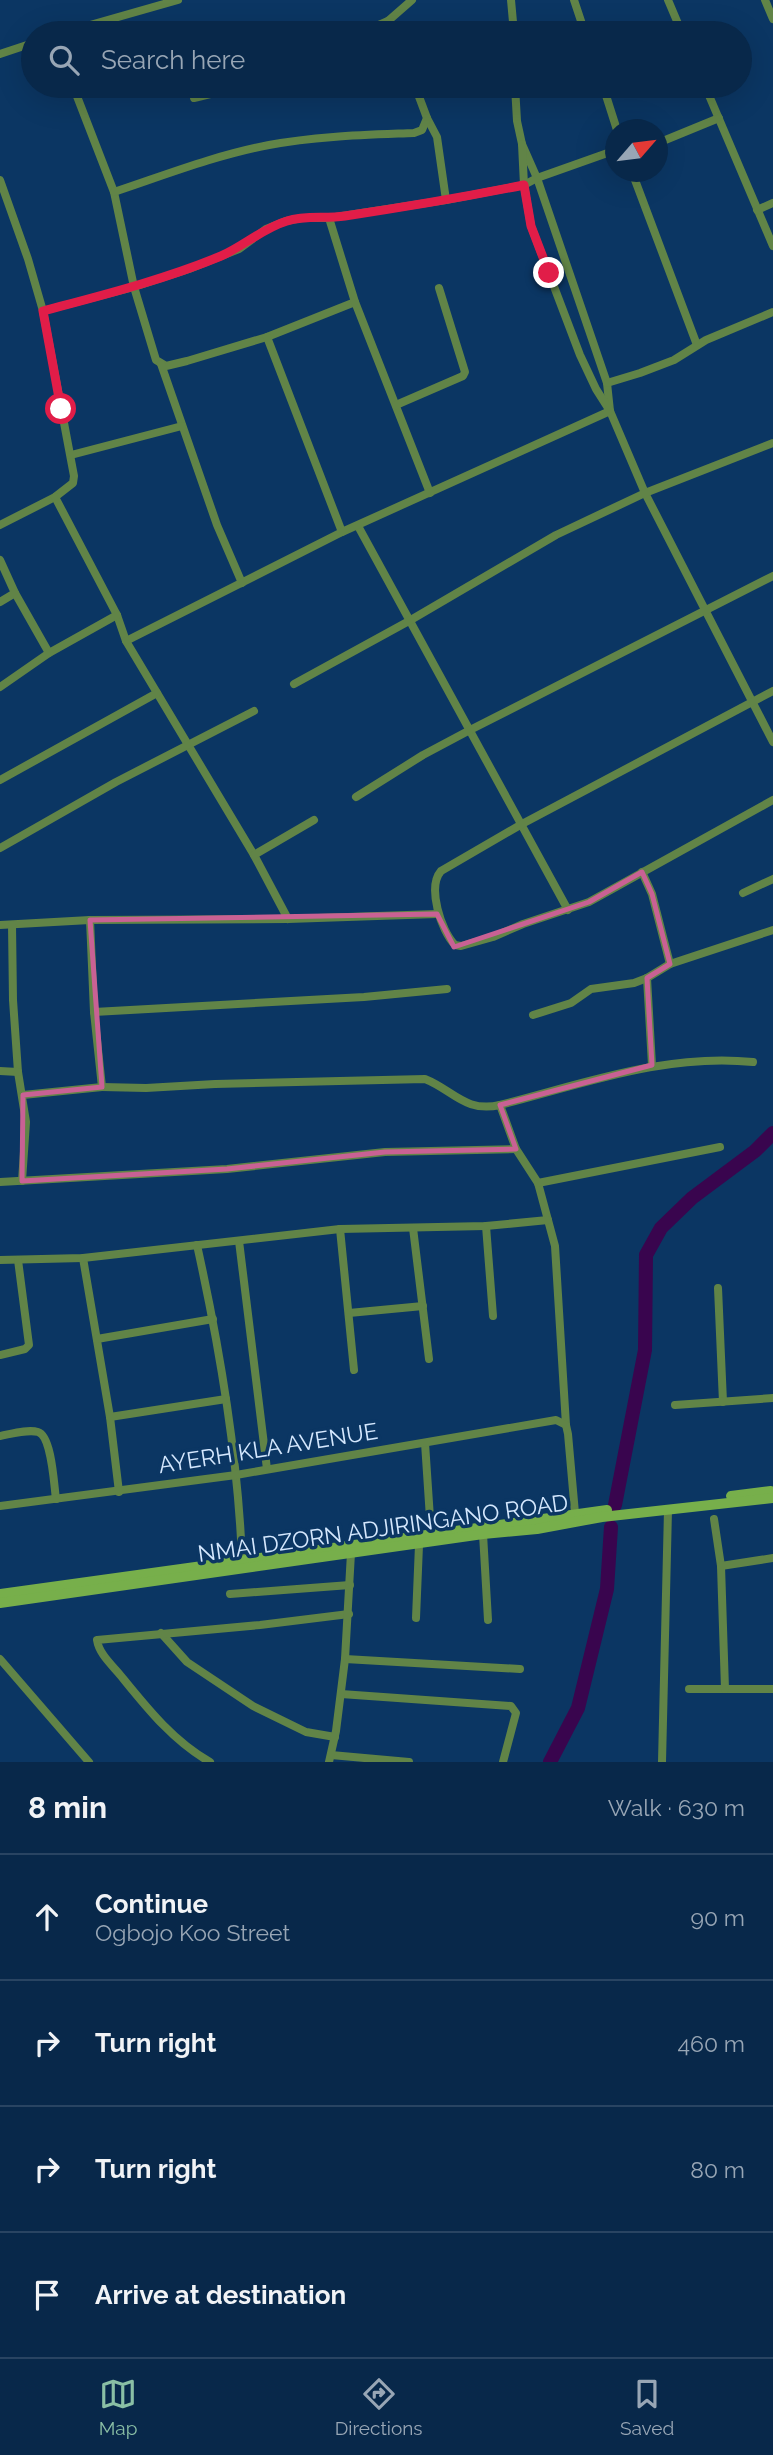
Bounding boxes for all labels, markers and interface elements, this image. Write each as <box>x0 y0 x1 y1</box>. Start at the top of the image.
search box <box>21 21 752 98</box>
icon: search <box>45 41 83 79</box>
text: Search here <box>101 45 245 75</box>
north arrow <box>605 119 668 182</box>
route end <box>533 257 564 288</box>
route start <box>45 393 76 424</box>
street label: AYERH KLA AVENUE <box>156 1417 380 1478</box>
street label: NMAI DZORN ADJIRINGANO ROAD <box>196 1488 570 1567</box>
text: 8 min <box>28 1790 107 1825</box>
text: Walk · 630 m <box>608 1794 745 1821</box>
text: Continue <box>95 1889 208 1919</box>
icon: ahead <box>28 1898 66 1936</box>
text: 90 m <box>690 1904 745 1931</box>
text: Ogbojo Koo Street <box>95 1919 290 1946</box>
icon: right <box>28 2024 66 2062</box>
text: Turn right <box>95 2028 216 2058</box>
text: 460 m <box>677 2030 745 2057</box>
icon: right <box>28 2150 66 2188</box>
text: Turn right <box>95 2154 216 2184</box>
text: 80 m <box>690 2156 745 2183</box>
icon: arrive <box>28 2276 66 2314</box>
text: Arrive at destination <box>95 2280 346 2310</box>
tab: Map <box>99 2375 137 2439</box>
tab: Directions <box>335 2375 423 2439</box>
tab: Saved <box>620 2375 674 2439</box>

